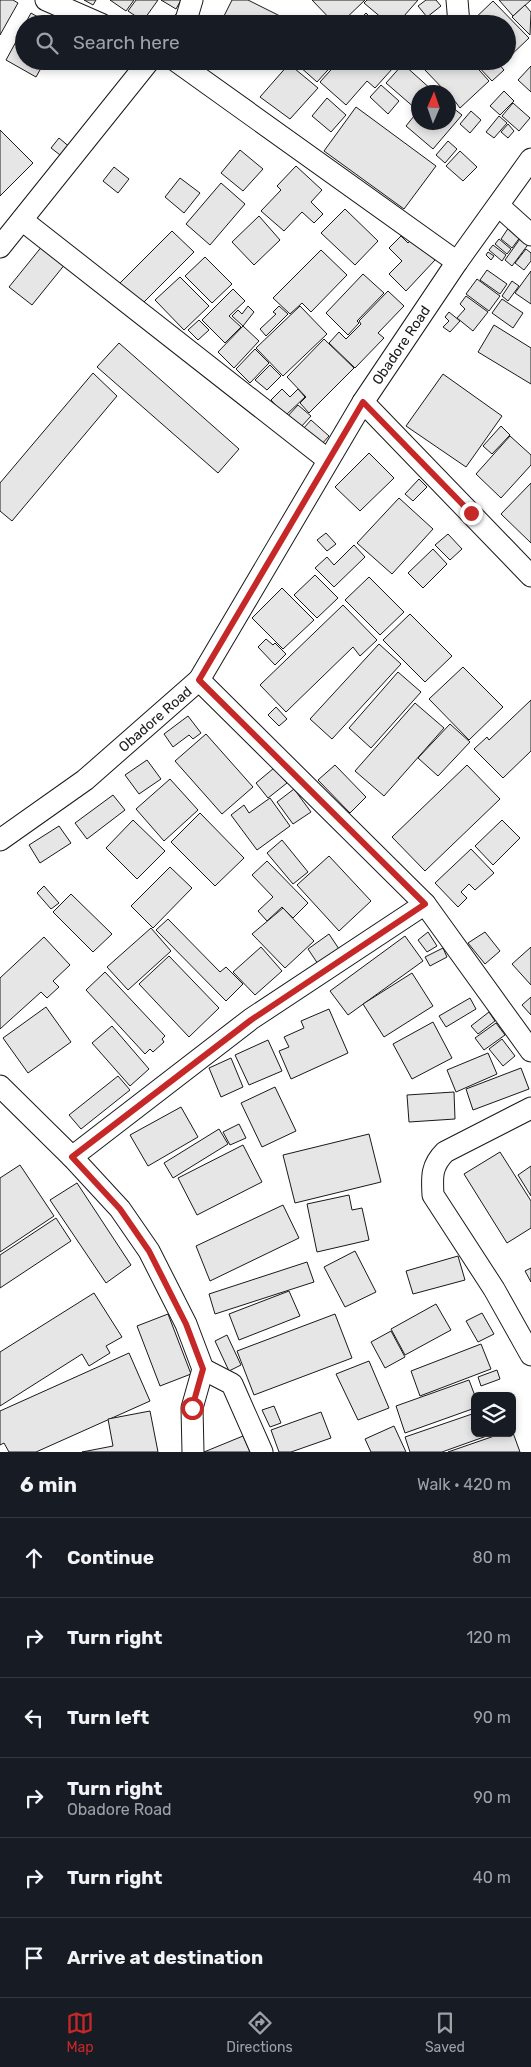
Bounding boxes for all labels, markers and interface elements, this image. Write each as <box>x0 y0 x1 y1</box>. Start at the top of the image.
search box <box>15 15 516 70</box>
icon: search <box>33 29 61 57</box>
text: Search here <box>73 31 180 54</box>
north arrow <box>411 85 456 130</box>
street label: Obadore Road <box>369 303 434 388</box>
route end <box>460 502 483 525</box>
street label: Obadore Road <box>115 683 195 756</box>
map controls <box>471 1392 516 1437</box>
button: layers <box>471 1392 516 1437</box>
route start <box>181 1397 204 1420</box>
text: 6 min <box>20 1472 77 1497</box>
text: Walk · 420 m <box>417 1475 511 1494</box>
icon: ahead <box>20 1544 48 1572</box>
text: Continue <box>67 1546 154 1569</box>
text: 80 m <box>473 1548 511 1567</box>
icon: right <box>20 1624 48 1652</box>
text: Turn right <box>67 1626 162 1649</box>
text: 120 m <box>466 1628 511 1647</box>
icon: left <box>20 1704 48 1732</box>
text: Turn left <box>67 1706 149 1729</box>
text: 90 m <box>473 1708 511 1727</box>
text: Turn right <box>67 1777 162 1800</box>
icon: right <box>20 1784 48 1812</box>
text: 90 m <box>473 1788 511 1807</box>
text: Obadore Road <box>67 1800 172 1819</box>
icon: right <box>20 1864 48 1892</box>
text: Turn right <box>67 1866 162 1889</box>
text: 40 m <box>473 1868 511 1887</box>
icon: arrive <box>20 1944 48 1972</box>
text: Arrive at destination <box>67 1946 263 1969</box>
tab: Map <box>66 2009 94 2056</box>
tab: Directions <box>226 2009 293 2056</box>
tab: Saved <box>425 2009 465 2056</box>

